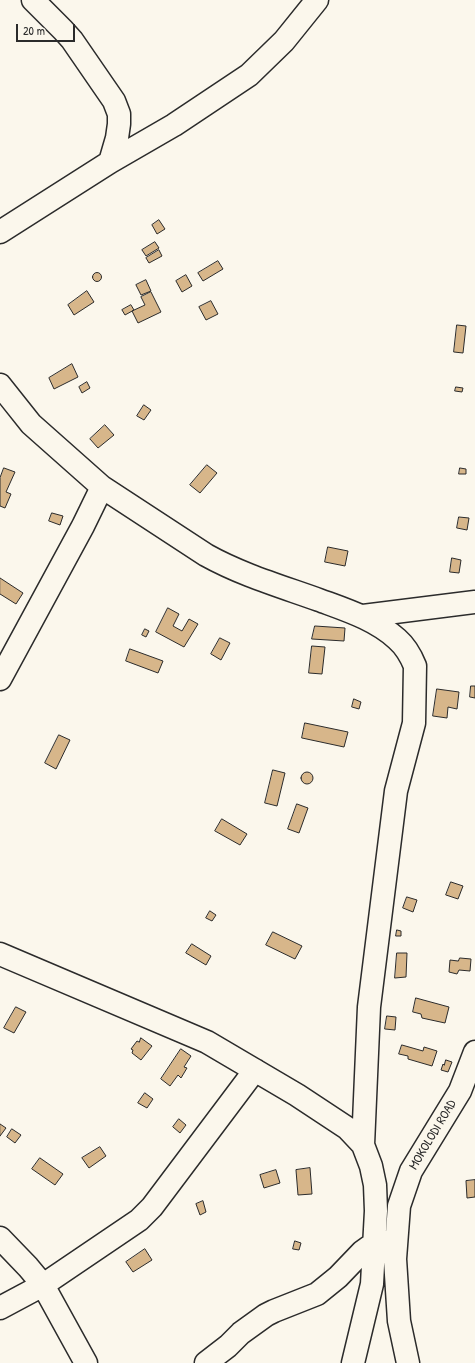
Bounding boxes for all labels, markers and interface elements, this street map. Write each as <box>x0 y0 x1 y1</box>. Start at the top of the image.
scale bar <box>18 16 77 42</box>
text: 20 m <box>23 22 45 39</box>
street label: MOKOLODI ROAD <box>406 1097 460 1173</box>

